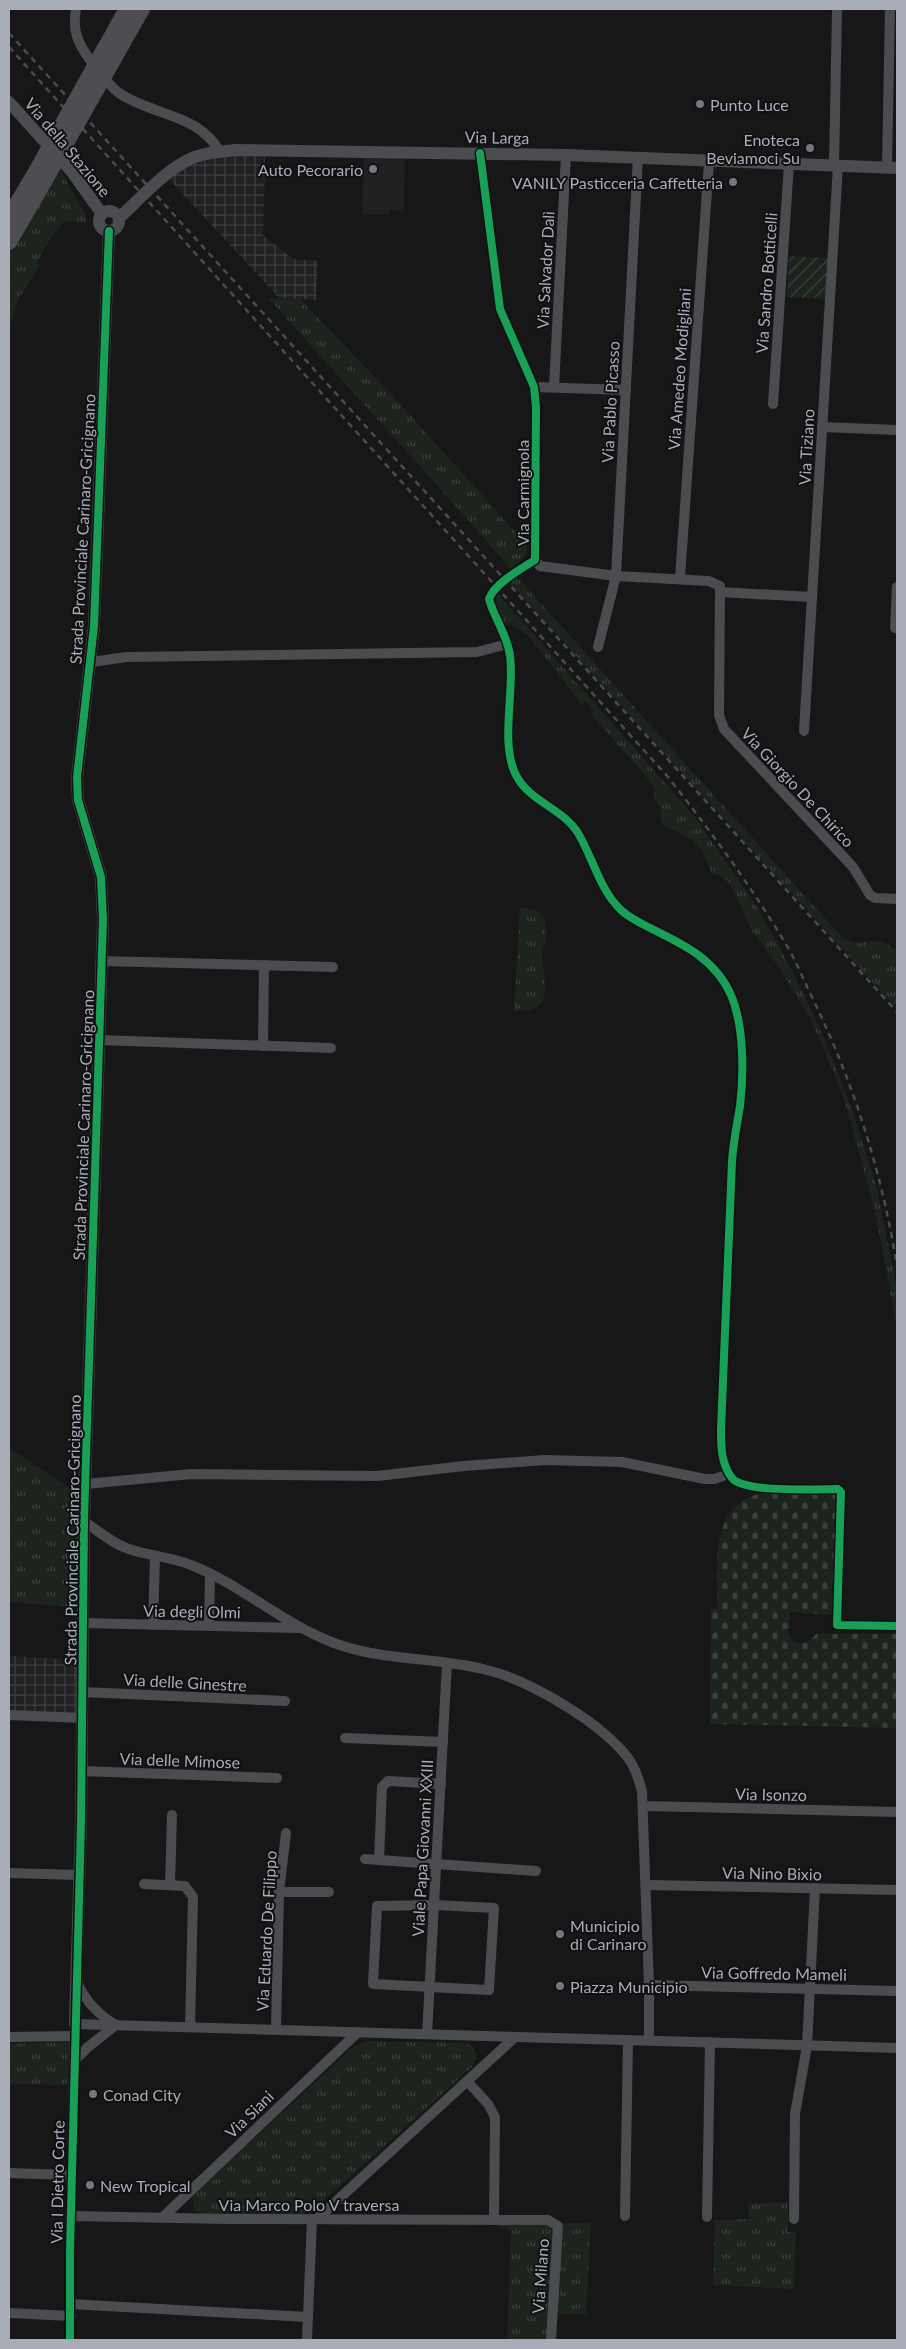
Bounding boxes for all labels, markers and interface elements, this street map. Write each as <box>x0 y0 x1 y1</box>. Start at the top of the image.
street label: Via della Stazione <box>21 94 115 200</box>
place label: Punto Luce <box>710 95 789 114</box>
marker: Punto Luce <box>694 98 706 110</box>
street label: Via Larga <box>464 127 530 147</box>
place label: Enoteca Beviamoci Su <box>706 130 800 167</box>
marker: Enoteca Beviamoci Su <box>804 142 816 154</box>
place label: Auto Pecorario <box>258 160 363 179</box>
marker: Auto Pecorario <box>367 163 379 175</box>
place label: VANILY Pasticceria Caffetteria <box>512 173 723 192</box>
marker: VANILY Pasticceria Caffetteria <box>727 176 739 188</box>
street label: Via Salvador Dalì <box>532 210 558 330</box>
street label: Via Sandro Botticelli <box>752 212 780 354</box>
street label: Via Amedeo Modigliani <box>664 287 694 451</box>
street label: Via Pablo Picasso <box>597 341 623 463</box>
street label: Strada Provinciale Carinaro-Gricignano <box>65 393 99 665</box>
street label: Via Tiziano <box>795 408 817 486</box>
street label: Via Carmignola <box>513 440 532 546</box>
street label: Via Giorgio De Chirico <box>738 723 858 851</box>
street label: Strada Provinciale Carinaro-Gricignano <box>69 989 97 1261</box>
street label: Strada Provinciale Carinaro-Gricignano <box>60 1394 84 1666</box>
street label: Via degli Olmi <box>143 1601 241 1621</box>
street label: Via delle Ginestre <box>123 1669 247 1695</box>
street label: Via delle Mimose <box>119 1748 241 1772</box>
street label: Viale Papa Giovanni XXIII <box>408 1759 436 1937</box>
street label: Via Isonzo <box>735 1784 807 1804</box>
street label: Via Eduardo De Filippo <box>252 1850 280 2012</box>
street label: Via Nino Bixio <box>722 1863 822 1883</box>
place label: Municipio di Carinaro <box>570 1916 647 1953</box>
marker: Municipio di Carinaro <box>554 1928 566 1940</box>
street label: Via Goffredo Mameli <box>701 1962 847 1984</box>
place label: Piazza Municipio <box>570 1977 688 1996</box>
marker: Piazza Municipio <box>554 1980 566 1992</box>
place label: Conad City <box>103 2085 182 2104</box>
street label: Via Siani <box>221 2086 277 2142</box>
marker: Conad City <box>87 2088 99 2100</box>
street label: Via I Dietro Corte <box>46 2120 68 2244</box>
place label: New Tropical <box>100 2176 191 2195</box>
marker: New Tropical <box>84 2179 96 2191</box>
street label: Via Marco Polo V traversa <box>219 2195 399 2214</box>
street label: Via Milano <box>528 2238 552 2314</box>

